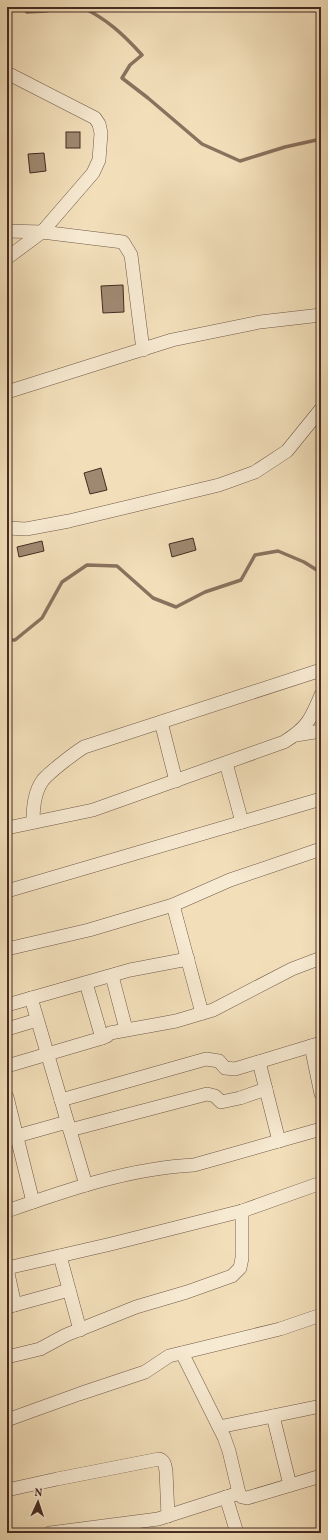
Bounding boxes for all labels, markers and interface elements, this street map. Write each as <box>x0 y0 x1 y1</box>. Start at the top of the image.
north arrow <box>18 1482 58 1522</box>
text: N <box>34 1486 43 1501</box>

